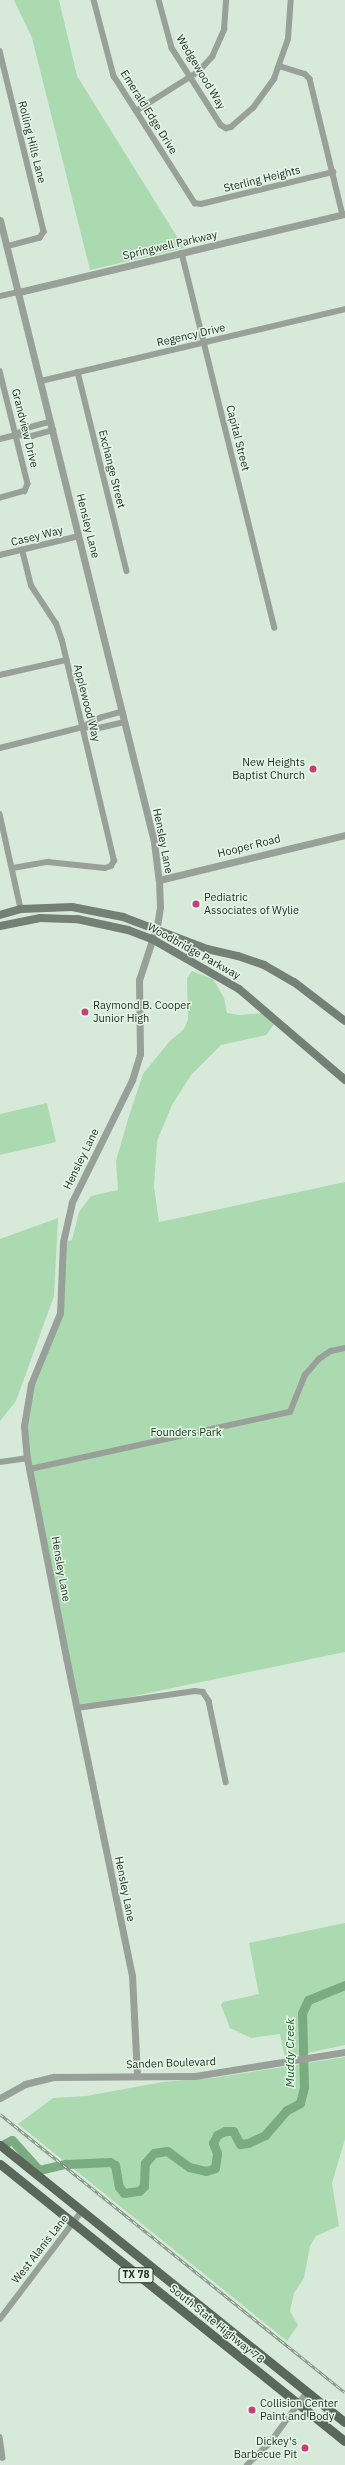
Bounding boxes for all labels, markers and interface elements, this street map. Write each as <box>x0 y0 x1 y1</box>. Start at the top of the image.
street label: Wedgewood Way <box>174 32 228 112</box>
street label: Emerald Edge Drive <box>118 68 180 156</box>
street label: Rolling Hills Lane <box>15 99 49 185</box>
street label: Sterling Heights <box>222 163 302 195</box>
street label: Springwell Parkway <box>121 228 219 262</box>
street label: Regency Drive <box>155 321 227 349</box>
street label: Grandview Drive <box>9 387 41 469</box>
street label: Capital Street <box>223 404 253 472</box>
street label: Exchange Street <box>96 428 128 510</box>
street label: Hensley Lane <box>74 492 102 560</box>
street label: Casey Way <box>10 523 64 549</box>
street label: Applewood Way <box>71 663 103 743</box>
place label: New Heights Baptist Church <box>232 756 305 782</box>
marker: New Heights Baptist Church <box>308 764 318 774</box>
street label: Hensley Lane <box>150 807 176 875</box>
street label: Hooper Road <box>216 832 282 860</box>
place label: Pediatric Associates of Wylie <box>204 891 299 917</box>
marker: Pediatric Associates of Wylie <box>191 899 201 909</box>
street label: Woodbridge Parkway <box>145 920 243 982</box>
place label: Raymond B. Cooper Junior High <box>93 999 190 1025</box>
marker: Raymond B. Cooper Junior High <box>80 1007 90 1017</box>
street label: Hensley Lane <box>61 1126 101 1192</box>
park label: Founders Park <box>150 1425 222 1439</box>
street label: Hensley Lane <box>49 1535 73 1603</box>
street label: Hensley Lane <box>112 1855 138 1923</box>
water label: Muddy Creek <box>283 2019 297 2087</box>
street label: Sanden Boulevard <box>126 2055 216 2071</box>
street label: West Alanis Lane <box>9 2212 71 2286</box>
road number: TX 78 <box>118 2267 154 2283</box>
street label: South State Highway 78 <box>167 2282 267 2366</box>
place label: Collision Center Paint and Body <box>260 2397 338 2423</box>
marker: Collision Center Paint and Body <box>247 2405 257 2415</box>
place label: Dickey's Barbecue Pit <box>234 2435 297 2461</box>
marker: Dickey's Barbecue Pit <box>300 2443 310 2453</box>

